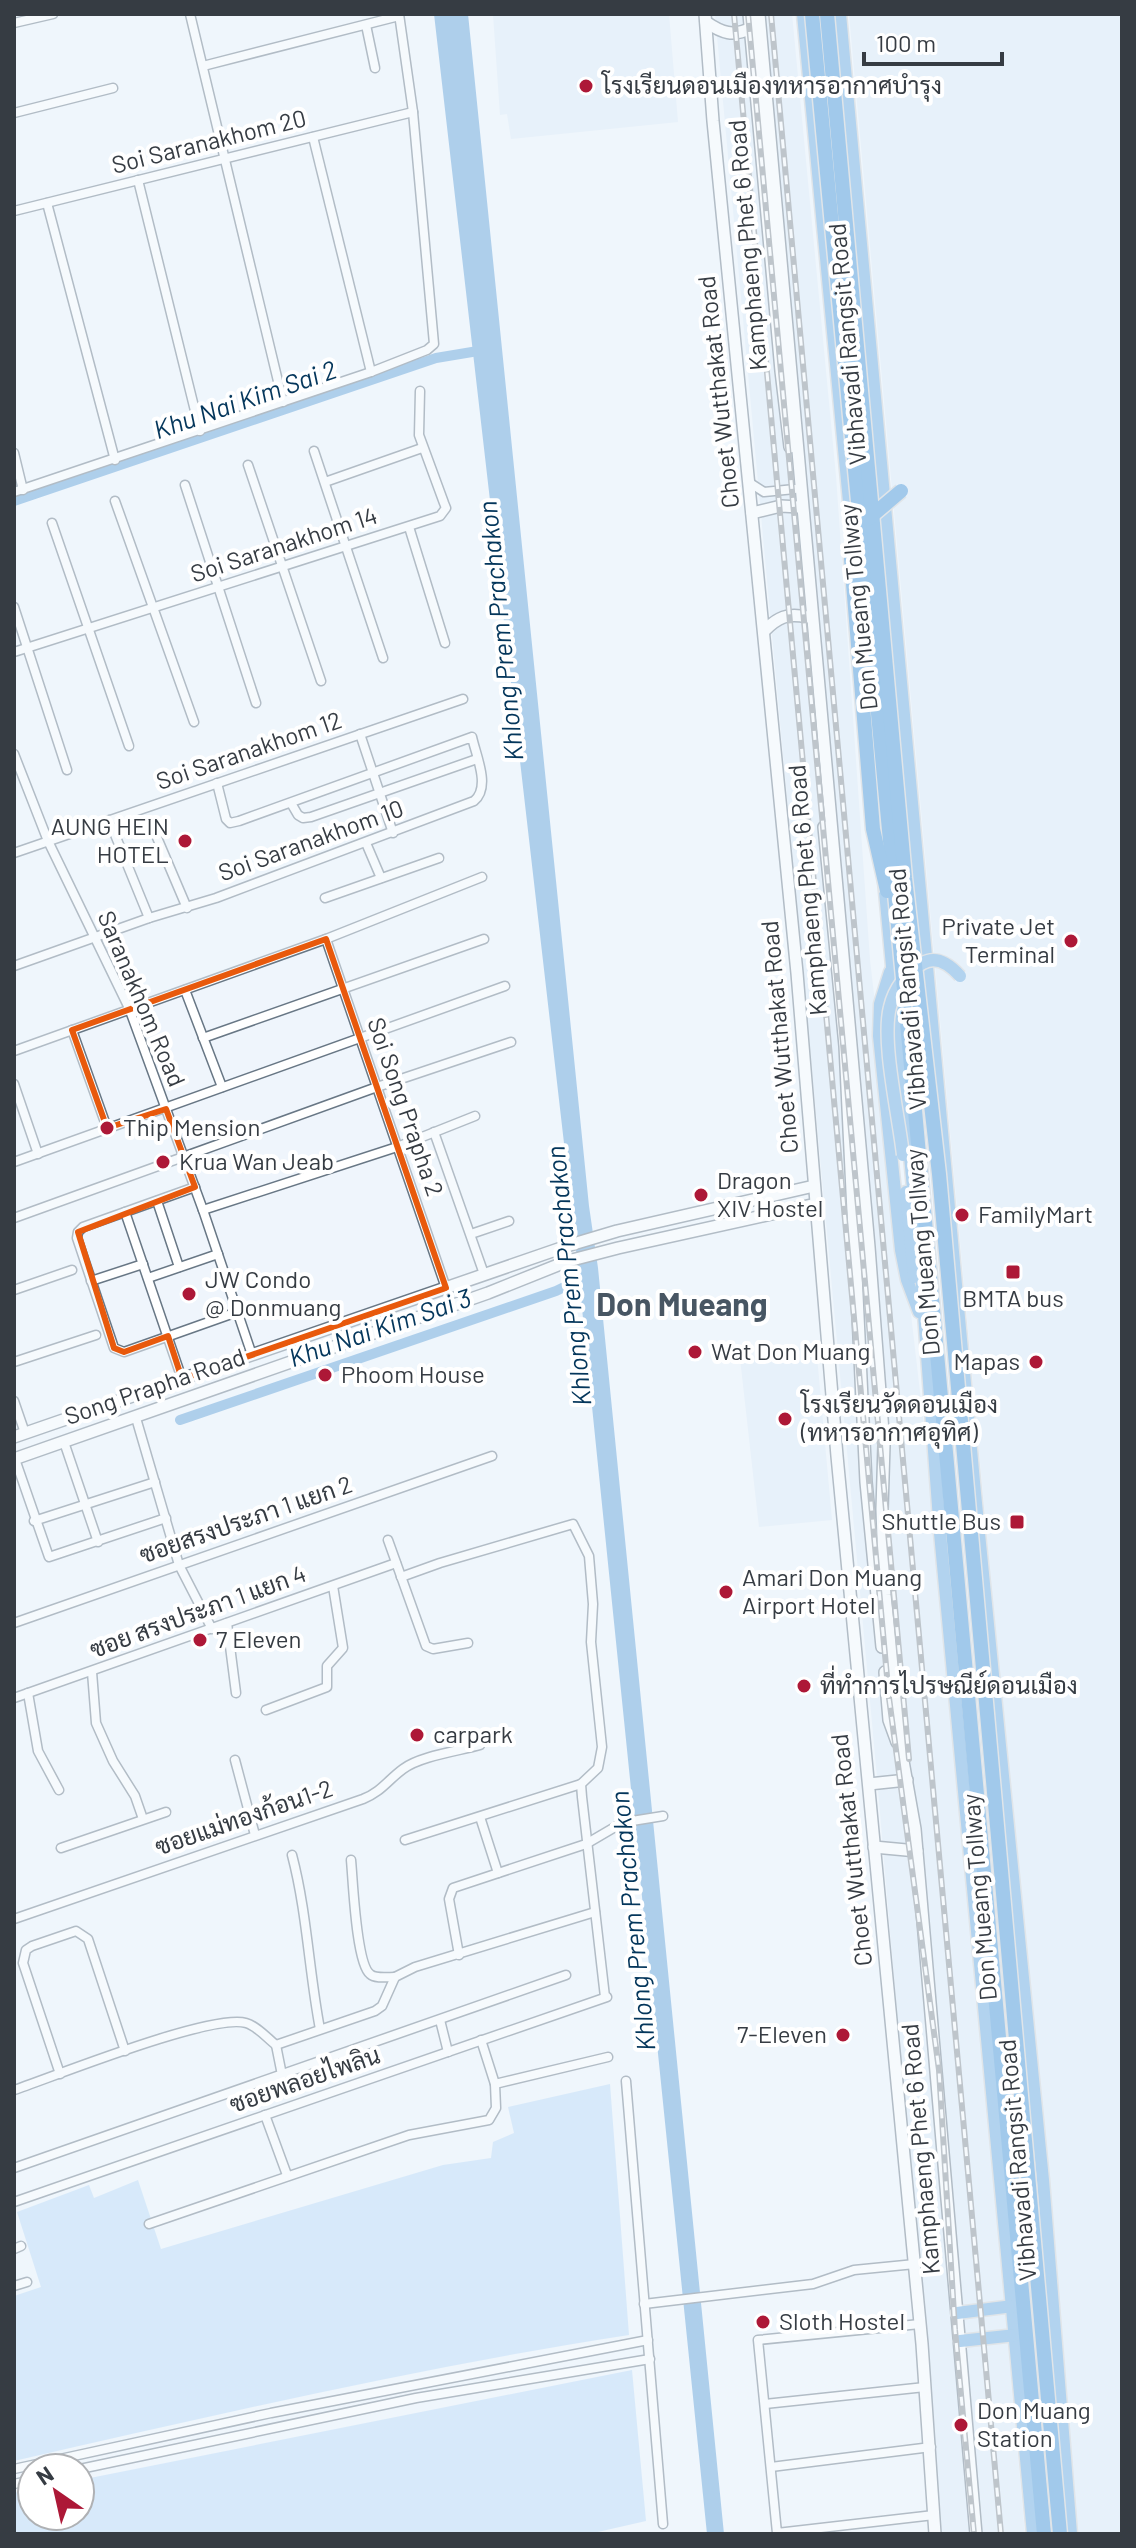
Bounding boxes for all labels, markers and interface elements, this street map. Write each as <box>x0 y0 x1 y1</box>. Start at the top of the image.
scale bar <box>864 16 1002 66</box>
text: 100 m <box>876 28 936 57</box>
place label: โรงเรียนดอนเมืองทหารอากาศบำรุง <box>600 70 942 102</box>
marker: โรงเรียนดอนเมืองทหารอากาศบำรุง <box>577 77 595 95</box>
street label: Soi Saranakhom 20 <box>108 102 309 179</box>
street label: Kamphaeng Phet 6 Road <box>721 118 772 372</box>
street label: Vibhavadi Rangsit Road <box>821 222 872 466</box>
street label: Choet Wutthakat Road <box>691 274 744 510</box>
water label: Khu Nai Kim Sai 2 <box>149 353 340 444</box>
water label: Khlong Prem Prachakon <box>470 499 529 763</box>
street label: Soi Saranakhom 14 <box>187 500 381 587</box>
street label: Don Mueang Tollway <box>832 502 883 712</box>
street label: Soi Saranakhom 12 <box>152 704 345 795</box>
street label: Kamphaeng Phet 6 Road <box>781 763 832 1017</box>
street label: Soi Saranakhom 10 <box>214 793 407 887</box>
place label: AUNG HEIN HOTEL <box>51 811 169 868</box>
marker: AUNG HEIN HOTEL <box>176 832 194 850</box>
street label: Vibhavadi Rangsit Road <box>881 867 932 1111</box>
street label: Saranakhom Road <box>92 906 192 1091</box>
place label: Private Jet Terminal <box>941 911 1055 968</box>
street label: Choet Wutthakat Road <box>754 920 803 1155</box>
marker: Private Jet Terminal <box>1062 932 1080 950</box>
street label: Soi Song Prapha 2 <box>362 1013 451 1200</box>
place label: Thip Mension <box>123 1112 260 1141</box>
marker: Thip Mension <box>98 1119 116 1137</box>
water label: Khlong Prem Prachakon <box>538 1144 597 1408</box>
place label: Krua Wan Jeab <box>179 1146 334 1175</box>
street label: Don Mueang Tollway <box>898 1148 945 1357</box>
marker: Krua Wan Jeab <box>154 1153 172 1171</box>
place label: Dragon XIV Hostel <box>717 1165 823 1222</box>
marker: Dragon XIV Hostel <box>692 1186 710 1204</box>
place label: FamilyMart <box>978 1199 1093 1228</box>
marker: FamilyMart <box>953 1206 971 1224</box>
marker: BMTA bus <box>1004 1263 1022 1281</box>
place label: JW Condo @ Donmuang <box>205 1264 341 1321</box>
water label: Khu Nai Kim Sai 3 <box>284 1281 475 1372</box>
place label: BMTA bus <box>962 1283 1064 1312</box>
district label: Don Mueang <box>596 1284 768 1322</box>
marker: JW Condo @ Donmuang <box>180 1285 198 1303</box>
place label: Wat Don Muang <box>711 1336 870 1365</box>
street label: Song Prapha Road <box>60 1341 249 1430</box>
marker: Wat Don Muang <box>686 1343 704 1361</box>
place label: Mapas <box>954 1346 1020 1375</box>
marker: Mapas <box>1027 1353 1045 1371</box>
place label: Phoom House <box>341 1359 485 1388</box>
marker: Phoom House <box>316 1366 334 1384</box>
place label: โรงเรียนวัดดอนเมือง (ทหารอากาศอุทิศ) <box>799 1389 998 1449</box>
marker: โรงเรียนวัดดอนเมือง (ทหารอากาศอุทิศ) <box>776 1410 794 1428</box>
street label: ซอยสรงประภา 1 แยก 2 <box>135 1469 356 1569</box>
place label: Shuttle Bus <box>881 1506 1001 1535</box>
marker: Shuttle Bus <box>1008 1513 1026 1531</box>
street label: ซอย สรงประภา 1 แยก 4 <box>85 1558 310 1663</box>
place label: Amari Don Muang Airport Hotel <box>742 1562 922 1619</box>
marker: Amari Don Muang Airport Hotel <box>717 1583 735 1601</box>
place label: 7 Eleven <box>216 1624 301 1653</box>
marker: 7 Eleven <box>191 1631 209 1649</box>
place label: ที่ทำการไปรษณีย์ดอนเมือง <box>820 1665 1078 1699</box>
marker: ที่ทำการไปรษณีย์ดอนเมือง <box>795 1677 813 1695</box>
place label: carpark <box>433 1719 513 1748</box>
marker: carpark <box>408 1726 426 1744</box>
street label: Choet Wutthakat Road <box>824 1732 877 1968</box>
street label: ซอยแม่ทองก้อน1-2 <box>151 1773 336 1861</box>
water label: Khlong Prem Prachakon <box>602 1789 661 2053</box>
street label: Don Mueang Tollway <box>955 1793 1002 2002</box>
place label: 7-Eleven <box>737 2019 827 2048</box>
street label: Kamphaeng Phet 6 Road <box>894 2022 945 2276</box>
marker: 7-Eleven <box>834 2026 852 2044</box>
street label: Vibhavadi Rangsit Road <box>991 2038 1042 2282</box>
street label: ซอยพลอยไพลิน <box>225 2039 384 2118</box>
place label: Sloth Hostel <box>779 2306 905 2335</box>
marker: Sloth Hostel <box>754 2313 772 2331</box>
place label: Don Muang Station <box>977 2395 1091 2452</box>
marker: Don Muang Station <box>952 2416 970 2434</box>
north arrow <box>16 2452 96 2532</box>
text: N <box>31 2460 58 2489</box>

